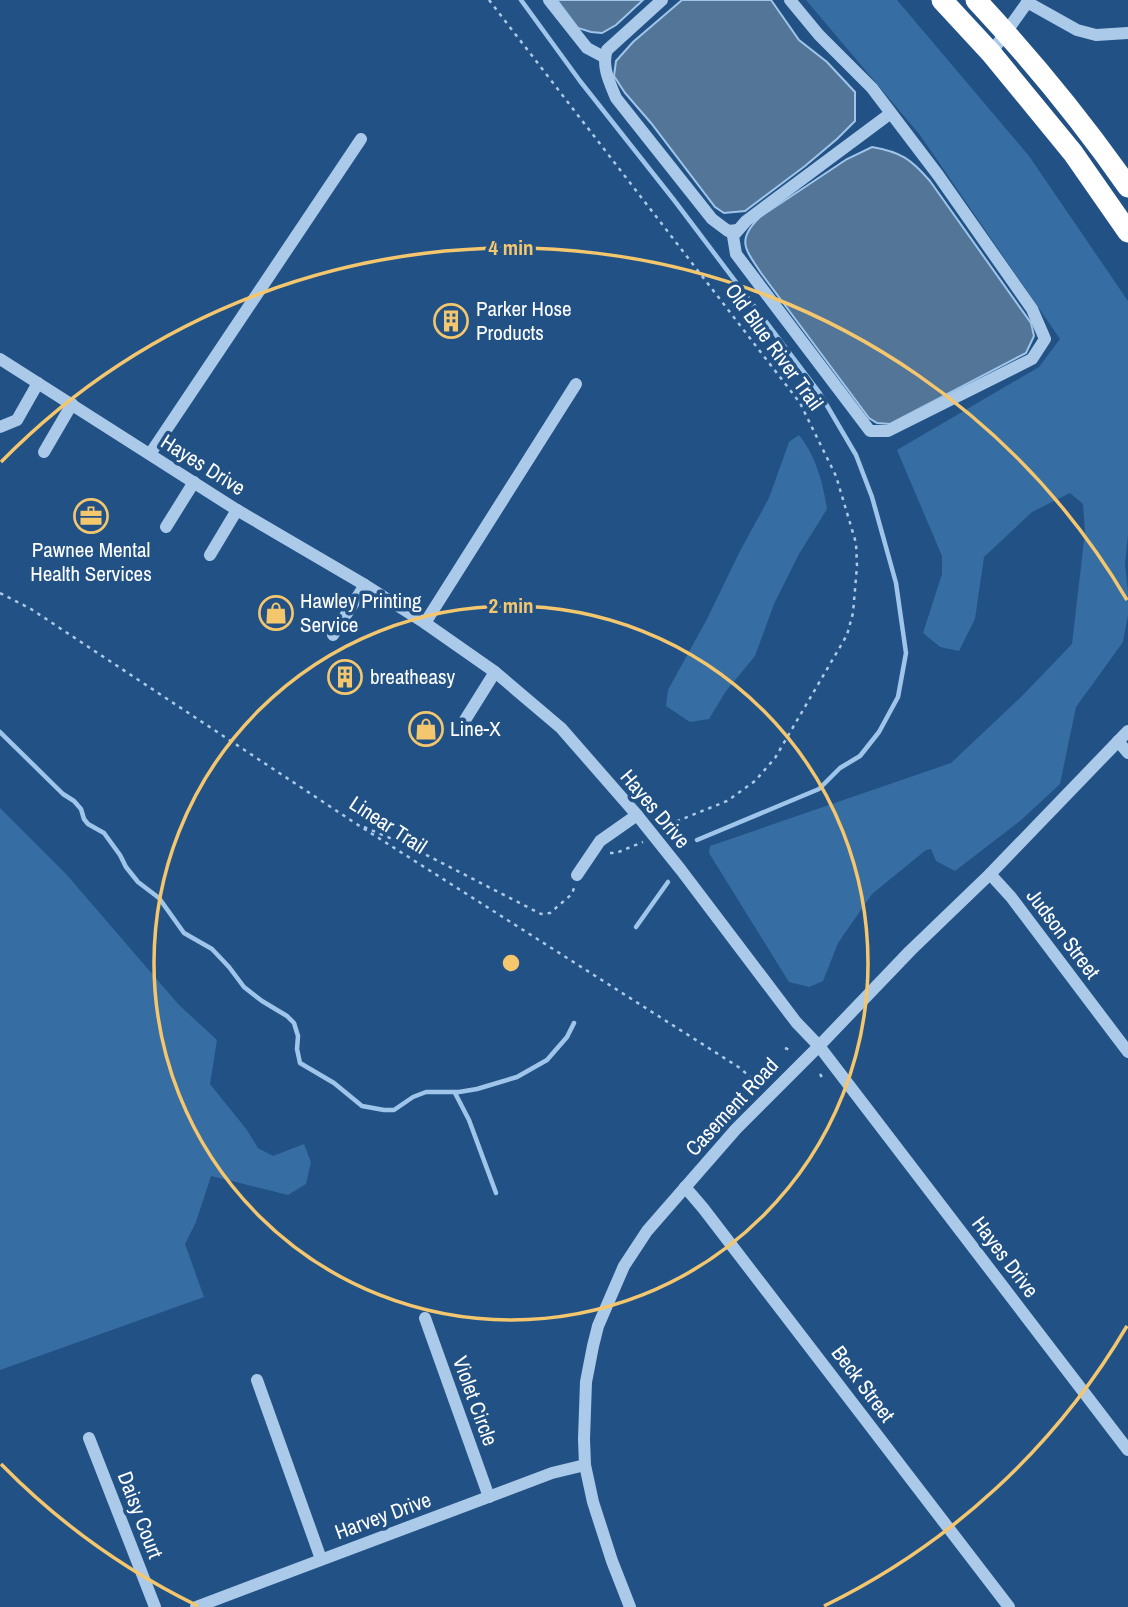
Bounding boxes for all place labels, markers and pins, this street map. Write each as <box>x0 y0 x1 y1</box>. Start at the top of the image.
place label: Parker Hose Products <box>476 294 572 347</box>
building icon: Parker Hose Products <box>432 302 470 340</box>
office icon: Pawnee Mental Health Services <box>72 497 110 535</box>
place label: Pawnee Mental Health Services <box>30 535 152 588</box>
place label: Hawley Printing Service <box>300 586 422 639</box>
shop icon: Hawley Printing Service <box>257 594 295 632</box>
building icon: breatheasy <box>326 658 364 696</box>
place label: breatheasy <box>370 662 456 691</box>
shop icon: Line-X <box>407 710 445 748</box>
place label: Line-X <box>450 714 501 743</box>
centre of rings <box>499 951 523 975</box>

